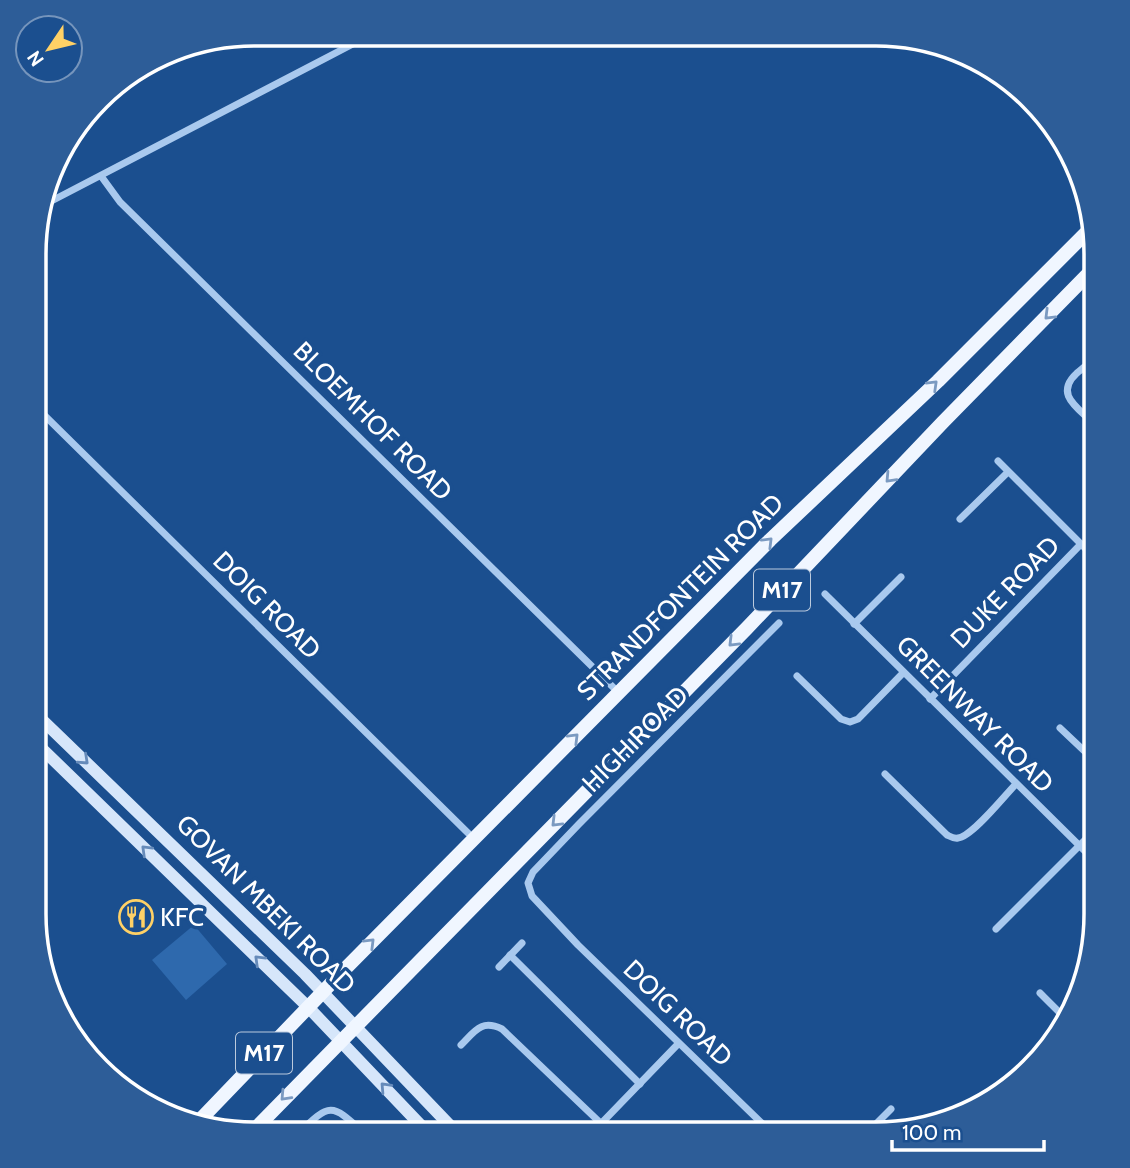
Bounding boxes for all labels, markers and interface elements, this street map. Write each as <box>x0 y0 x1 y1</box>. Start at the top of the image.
north arrow <box>14 14 84 84</box>
text: N <box>22 46 49 71</box>
one-way arrow <box>1044 307 1057 320</box>
street label: BLOEMHOF ROAD <box>287 335 459 507</box>
one-way arrow <box>925 381 938 394</box>
one-way arrow <box>885 470 898 483</box>
street label: STRANDFONTEIN ROAD <box>570 487 790 707</box>
street label: DUKE ROAD <box>944 529 1066 655</box>
one-way arrow <box>760 537 773 550</box>
street label: DOIG ROAD <box>206 544 328 666</box>
road number: M17 <box>754 570 810 610</box>
street label: GREENWAY ROAD <box>890 629 1060 799</box>
one-way arrow <box>728 634 741 647</box>
street label: HIGH ROAD <box>575 679 695 799</box>
one-way arrow <box>565 733 578 746</box>
one-way arrow <box>76 751 89 764</box>
street label: GOVAN MBEKI ROAD <box>170 808 362 1000</box>
one-way arrow <box>552 814 564 826</box>
one-way arrow <box>142 846 155 859</box>
restaurant icon: KFC <box>117 898 155 936</box>
place label: KFC <box>160 901 204 933</box>
one-way arrow <box>362 939 375 952</box>
street label: DOIG ROAD <box>617 953 739 1073</box>
one-way arrow <box>254 955 267 968</box>
road number: M17 <box>236 1032 292 1073</box>
one-way arrow <box>380 1082 393 1095</box>
one-way arrow <box>281 1088 293 1101</box>
scale bar <box>892 1108 1044 1152</box>
text: 100 m <box>902 1120 961 1145</box>

